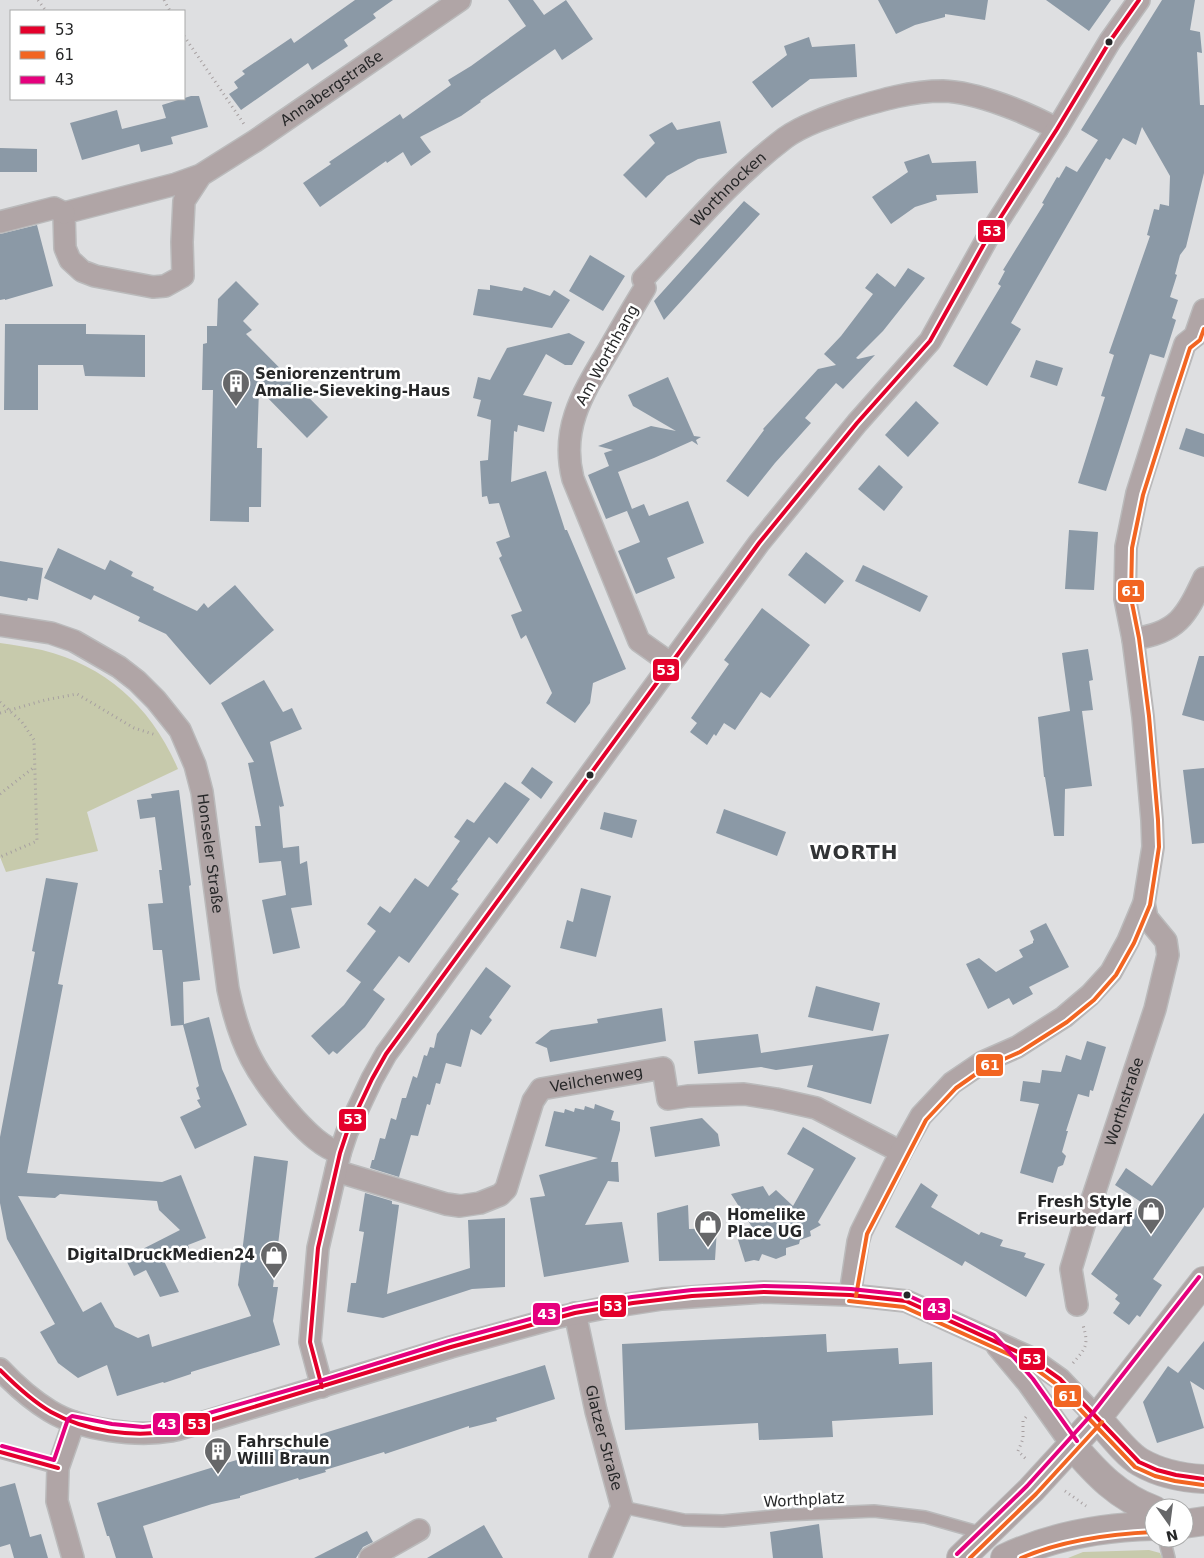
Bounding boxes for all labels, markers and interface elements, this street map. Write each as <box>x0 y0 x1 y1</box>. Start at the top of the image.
legend <box>10 10 185 100</box>
text: 53 <box>55 21 74 39</box>
unlabelled marker <box>1104 37 1114 47</box>
text: 61 <box>55 46 74 64</box>
street label: Annabergstraße <box>277 47 386 130</box>
text: 43 <box>55 71 74 89</box>
street label: Worthnocken <box>687 148 770 230</box>
line badge: 53 <box>977 219 1006 243</box>
text: 53 <box>982 223 1002 239</box>
street label: Am Worthhang <box>572 302 642 408</box>
place label: Seniorenzentrum Amalie-Sieveking-Haus <box>255 365 450 400</box>
building icon: Seniorenzentrum Amalie-Sieveking-Haus <box>221 368 251 407</box>
line badge: 61 <box>1117 579 1145 603</box>
text: 61 <box>1121 583 1141 599</box>
line badge: 53 <box>652 658 680 682</box>
text: 53 <box>656 662 676 678</box>
unlabelled marker <box>585 770 595 780</box>
street label: Honseler Straße <box>193 792 227 915</box>
district label: WORTH <box>810 840 898 864</box>
line badge: 61 <box>975 1053 1004 1077</box>
street label: Worthstraße <box>1101 1055 1147 1149</box>
text: 61 <box>980 1057 1000 1073</box>
street label: Veilchenweg <box>549 1063 644 1096</box>
line badge: 53 <box>338 1108 367 1132</box>
text: 53 <box>343 1111 363 1127</box>
place label: Fresh Style Friseurbedarf <box>1017 1193 1132 1228</box>
shop icon: Fresh Style Friseurbedarf <box>1136 1196 1166 1235</box>
place label: Homelike Place UG <box>727 1206 806 1241</box>
shop icon: Homelike Place UG <box>693 1209 723 1248</box>
shop icon: DigitalDruckMedien24 <box>259 1240 289 1279</box>
place label: DigitalDruckMedien24 <box>67 1246 255 1264</box>
unlabelled marker <box>902 1290 912 1300</box>
line badge: 53 <box>599 1294 627 1318</box>
line badge: 43 <box>922 1297 951 1321</box>
text: 53 <box>603 1298 623 1314</box>
text: 43 <box>927 1300 947 1316</box>
line badge: 43 <box>532 1302 561 1326</box>
text: 43 <box>537 1306 557 1322</box>
line badge: 53 <box>1018 1347 1046 1371</box>
text: 53 <box>1022 1351 1042 1367</box>
street label: Glatzer Straße <box>582 1383 626 1492</box>
line badge: 61 <box>1053 1384 1082 1408</box>
text: 61 <box>1058 1388 1078 1404</box>
line badge: 43 <box>152 1412 181 1436</box>
line badge: 53 <box>182 1412 211 1436</box>
text: 43 <box>157 1416 177 1432</box>
text: 53 <box>187 1416 207 1432</box>
place label: Fahrschule Willi Braun <box>237 1433 330 1468</box>
building icon: Fahrschule Willi Braun <box>203 1436 233 1475</box>
street label: Worthplatz <box>763 1489 845 1511</box>
north arrow <box>1144 1498 1194 1548</box>
text: N <box>1165 1526 1180 1545</box>

